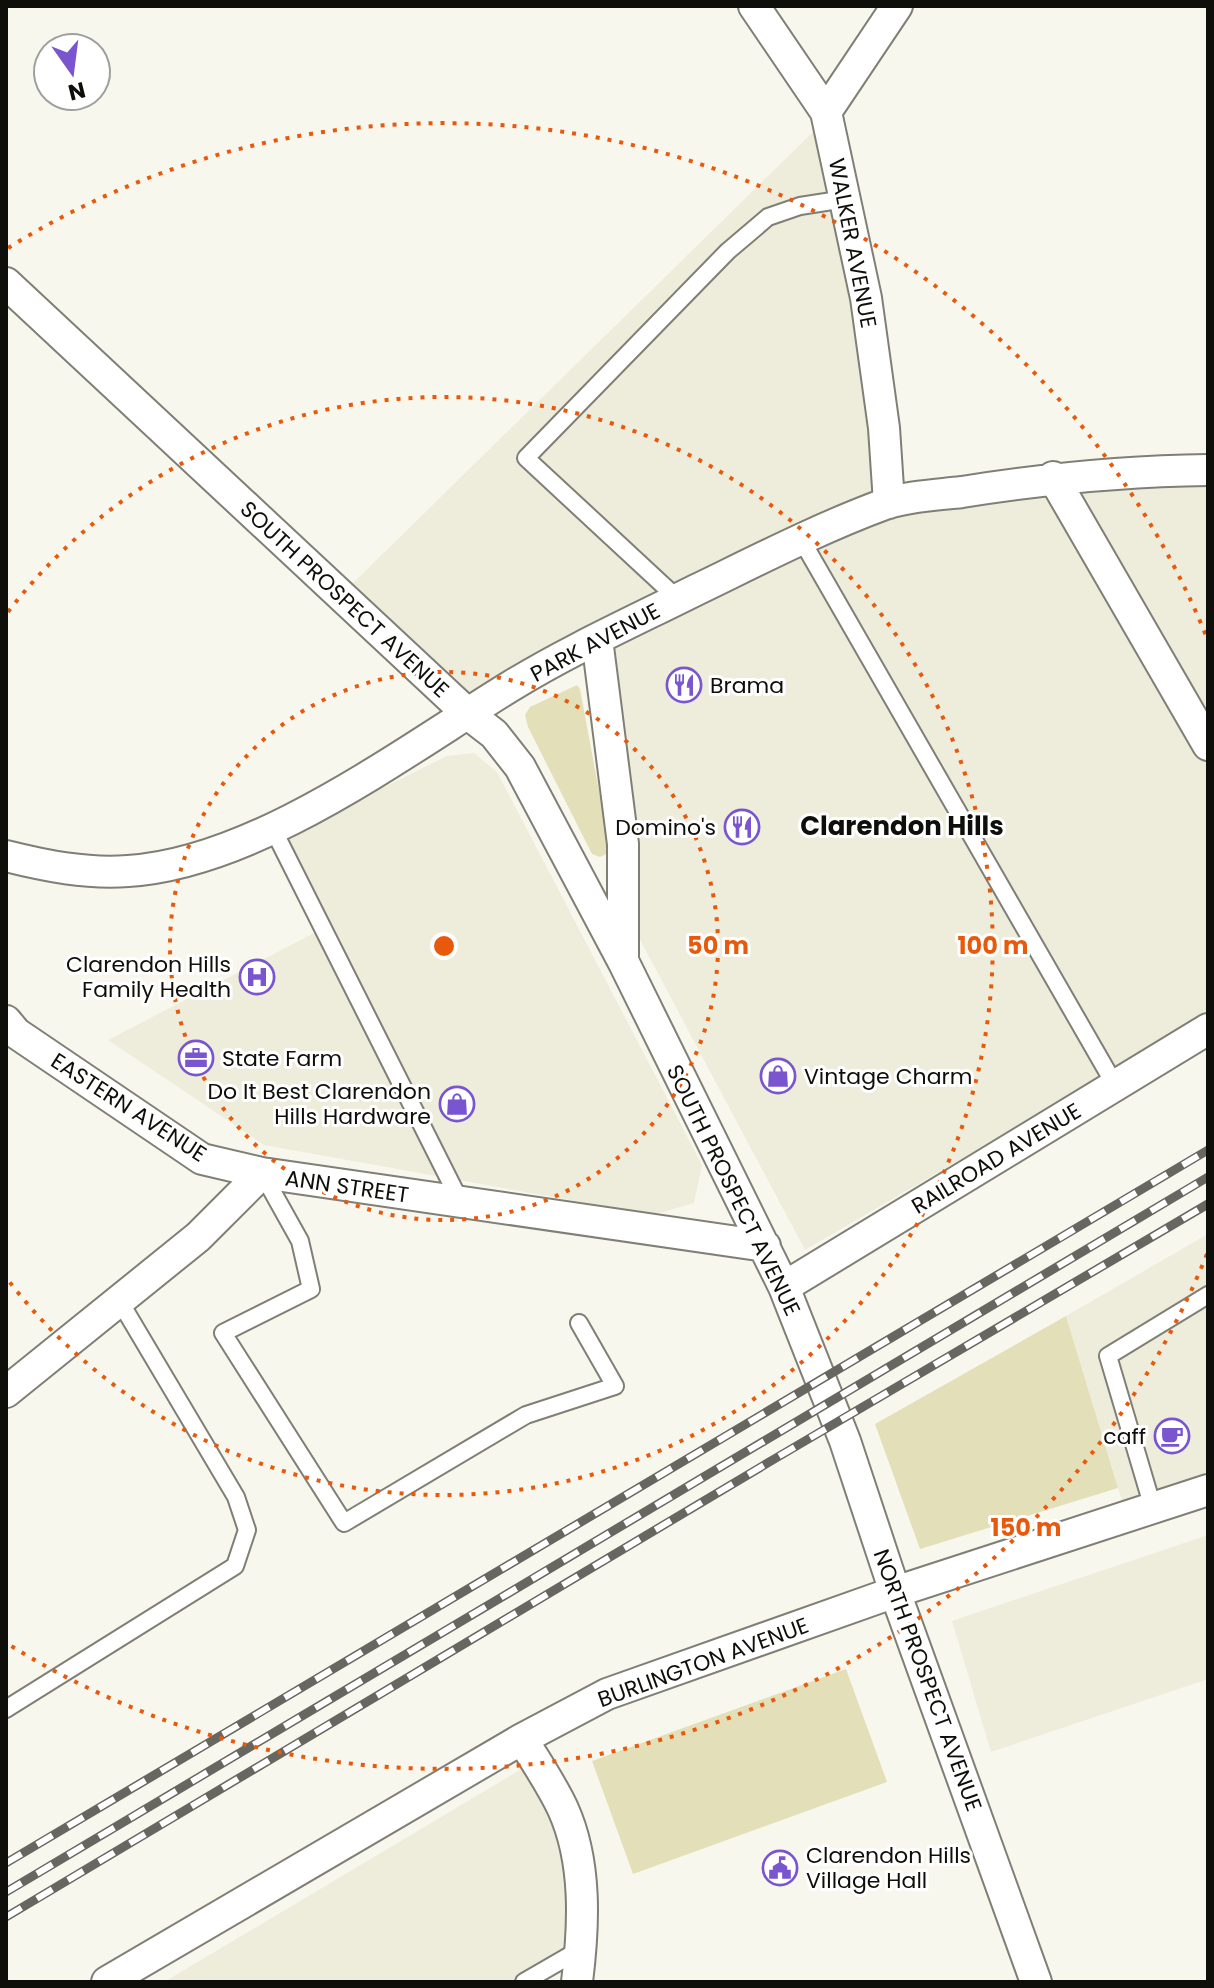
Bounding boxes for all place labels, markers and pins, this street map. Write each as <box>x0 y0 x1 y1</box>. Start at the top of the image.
restaurant icon: Brama <box>665 666 703 704</box>
place label: Brama <box>710 670 784 701</box>
restaurant icon: Domino's <box>723 808 761 846</box>
place label: Domino's <box>615 812 716 843</box>
centre of rings <box>430 932 458 960</box>
place label: Clarendon Hills Family Health <box>66 949 231 1005</box>
hospital icon: Clarendon Hills Family Health <box>238 958 276 996</box>
office icon: State Farm <box>177 1039 215 1077</box>
place label: State Farm <box>222 1043 342 1074</box>
shop icon: Vintage Charm <box>759 1057 797 1095</box>
place label: Vintage Charm <box>804 1061 972 1092</box>
place label: Do It Best Clarendon Hills Hardware <box>207 1076 431 1132</box>
shop icon: Do It Best Clarendon Hills Hardware <box>438 1085 476 1123</box>
cafe icon: caff <box>1153 1417 1191 1455</box>
place label: caff <box>1103 1421 1146 1452</box>
place label: Clarendon Hills Village Hall <box>806 1840 971 1896</box>
public building icon: Clarendon Hills Village Hall <box>761 1849 799 1887</box>

